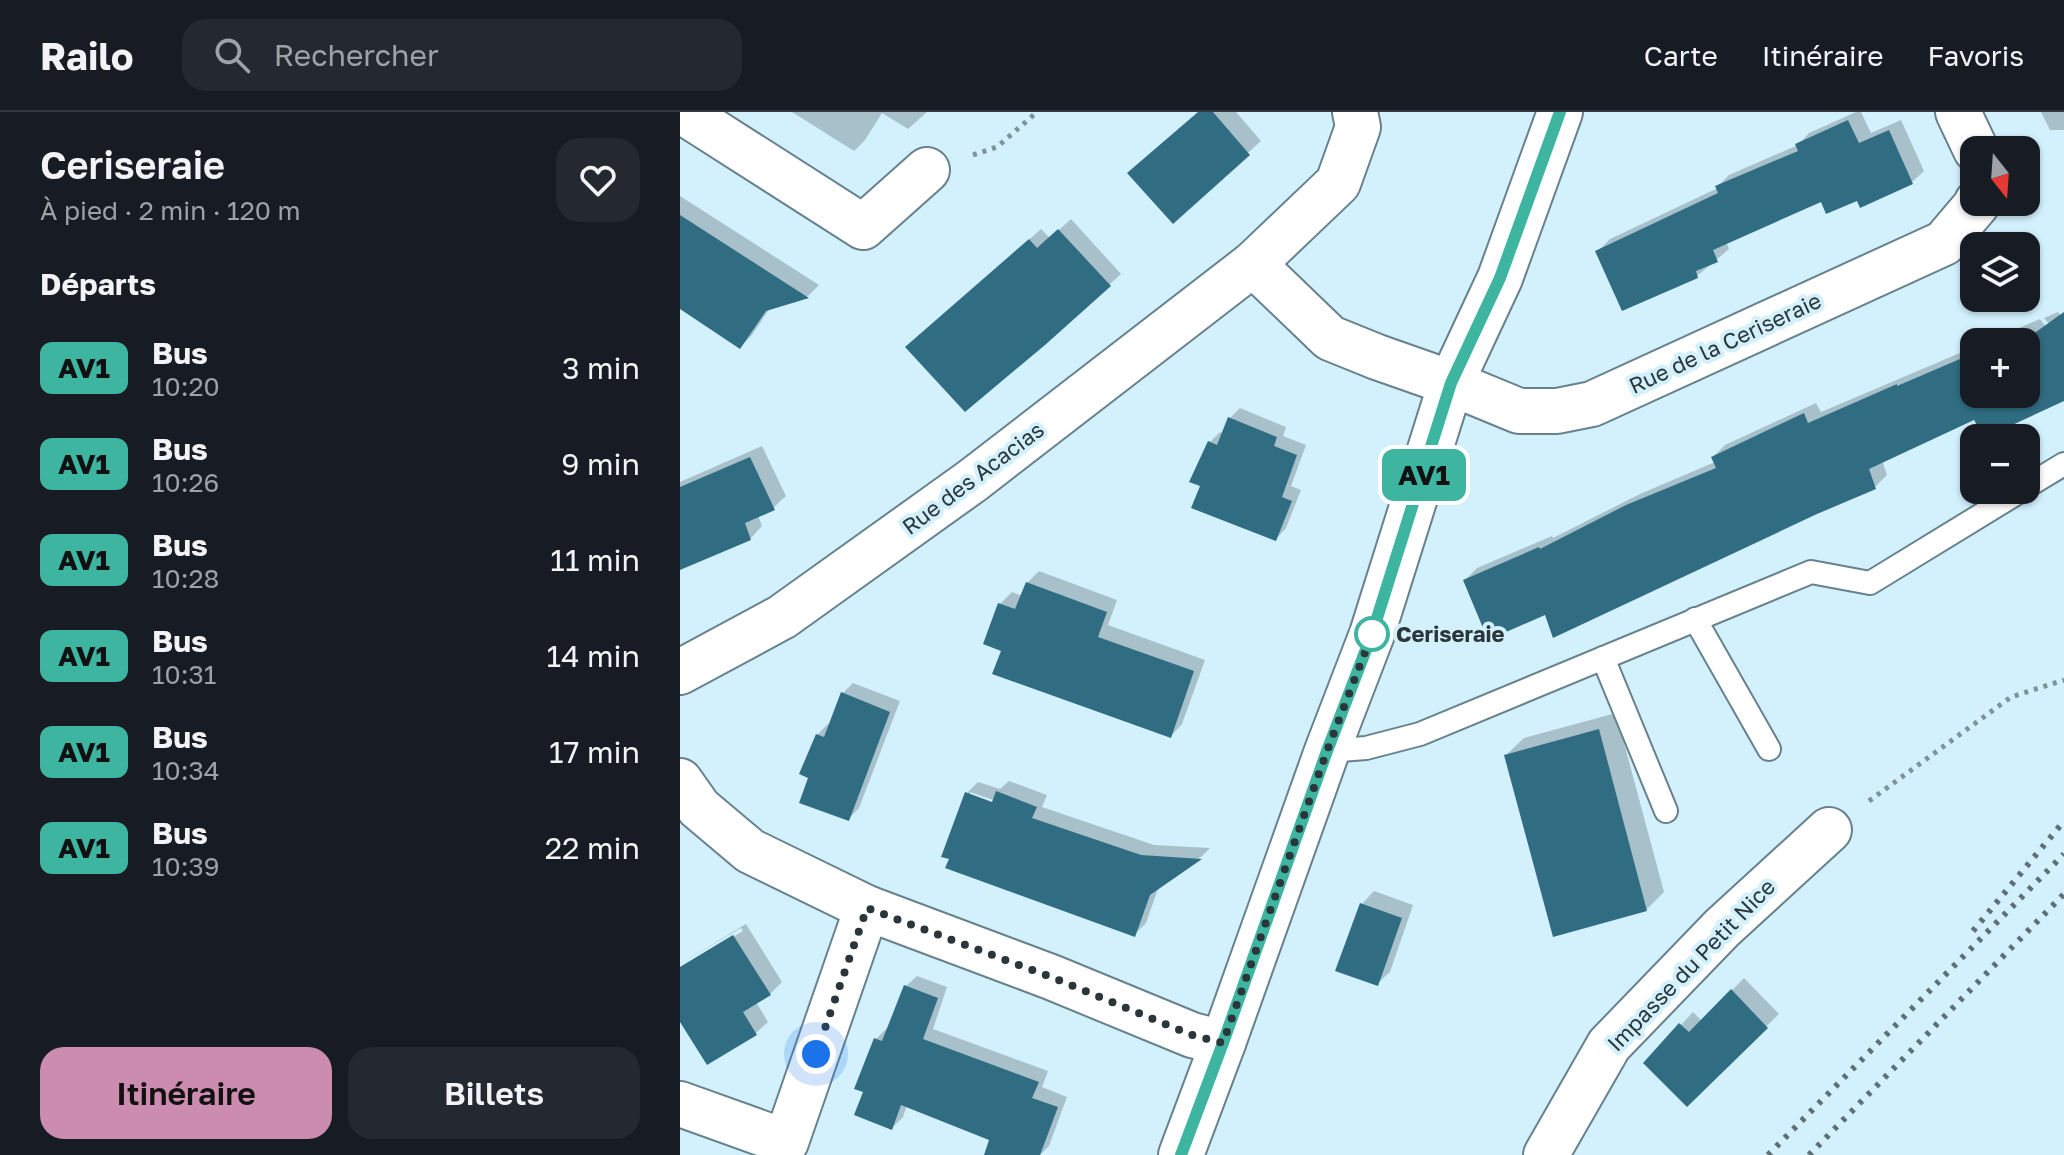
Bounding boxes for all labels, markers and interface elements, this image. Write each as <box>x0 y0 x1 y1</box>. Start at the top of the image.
search box <box>182 19 742 91</box>
text: Railo <box>40 33 134 78</box>
icon: search <box>210 33 254 77</box>
text: Rechercher <box>274 37 439 73</box>
text: Carte <box>1644 39 1718 72</box>
text: Itinéraire <box>1762 39 1883 72</box>
text: Favoris <box>1927 39 2024 72</box>
north arrow <box>1960 136 2040 216</box>
map controls <box>1960 136 2040 504</box>
button: heart <box>556 138 640 222</box>
text: Ceriseraie <box>40 142 225 187</box>
text: À pied · 2 min · 120 m <box>40 195 300 226</box>
button: layers <box>1960 232 2040 312</box>
text: Départs <box>40 266 156 302</box>
street label: Rue de la Ceriseraie <box>1624 286 1825 399</box>
button: + <box>1960 328 2040 408</box>
text: Bus <box>152 335 208 371</box>
text: 3 min <box>562 350 640 386</box>
text: AV1 <box>58 351 110 384</box>
text: 10:20 <box>152 371 220 402</box>
street label: Rue des Acacias <box>897 416 1049 540</box>
button: − <box>1960 424 2040 504</box>
text: Bus <box>152 431 208 467</box>
text: 9 min <box>561 446 640 482</box>
text: AV1 <box>58 447 110 480</box>
line badge: AV1 <box>1378 449 1470 501</box>
text: AV1 <box>1398 458 1450 491</box>
text: 10:26 <box>152 467 219 498</box>
text: Bus <box>152 527 208 563</box>
text: 11 min <box>550 542 640 578</box>
text: AV1 <box>58 543 110 576</box>
text: 10:28 <box>152 563 219 594</box>
marker: Ceriseraie <box>1355 617 1389 651</box>
place label: Ceriseraie <box>1396 620 1505 647</box>
text: Bus <box>152 623 208 659</box>
text: 14 min <box>547 638 640 674</box>
text: AV1 <box>58 639 110 672</box>
text: 10:31 <box>152 659 216 690</box>
text: Bus <box>152 719 208 755</box>
text: 17 min <box>549 734 640 770</box>
text: AV1 <box>58 735 110 768</box>
text: 10:34 <box>152 755 220 786</box>
text: Bus <box>152 815 208 851</box>
text: 22 min <box>545 830 640 866</box>
text: AV1 <box>58 831 110 864</box>
text: 10:39 <box>152 851 219 882</box>
street label: Impasse du Petit Nice <box>1601 873 1780 1057</box>
your location <box>796 1034 836 1074</box>
button: Itinéraire <box>40 1047 332 1139</box>
button: Billets <box>348 1047 640 1139</box>

